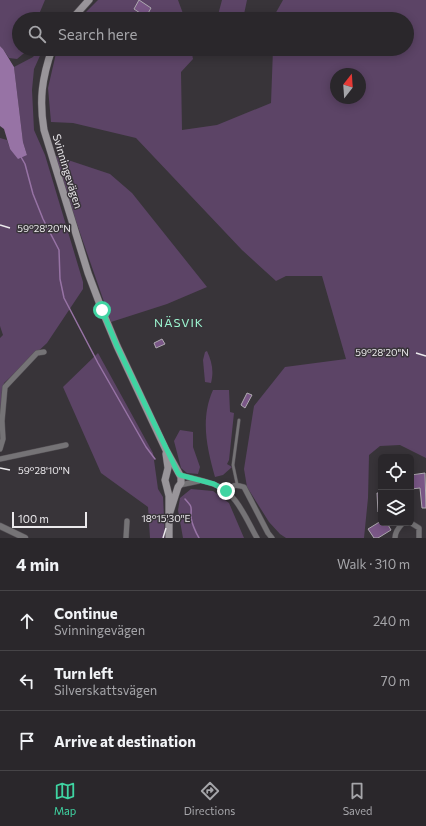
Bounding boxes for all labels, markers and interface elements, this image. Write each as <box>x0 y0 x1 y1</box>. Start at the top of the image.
search box <box>12 12 414 56</box>
icon: search <box>26 23 48 45</box>
text: Search here <box>58 25 137 43</box>
north arrow <box>330 68 366 104</box>
street label: Svinningevägen <box>51 132 85 210</box>
text: 59°28'20"N <box>17 222 71 234</box>
route start <box>93 301 111 319</box>
district label: NÄSVIK <box>154 315 204 329</box>
text: 59°28'20"N <box>355 346 409 358</box>
map controls <box>378 454 414 526</box>
button: locate <box>378 454 414 490</box>
text: 59°28'10"N <box>18 464 70 476</box>
route end <box>217 482 235 500</box>
button: layers <box>378 490 414 526</box>
scale bar <box>12 510 87 529</box>
text: 100 m <box>18 512 49 525</box>
text: 18°15'30"E <box>142 512 191 524</box>
text: 4 min <box>16 554 59 575</box>
text: Walk · 310 m <box>337 556 410 572</box>
text: Continue <box>54 604 118 622</box>
icon: ahead <box>16 610 38 632</box>
text: 240 m <box>373 613 410 629</box>
text: Svinningevägen <box>54 622 145 638</box>
text: Turn left <box>54 664 113 682</box>
icon: left <box>16 670 38 692</box>
text: 70 m <box>381 673 410 689</box>
text: Silverskattsvägen <box>54 682 157 698</box>
icon: arrive <box>16 730 38 752</box>
text: Arrive at destination <box>54 732 196 750</box>
tab: Map <box>54 780 76 817</box>
tab: Directions <box>184 780 235 817</box>
tab: Saved <box>343 780 372 817</box>

